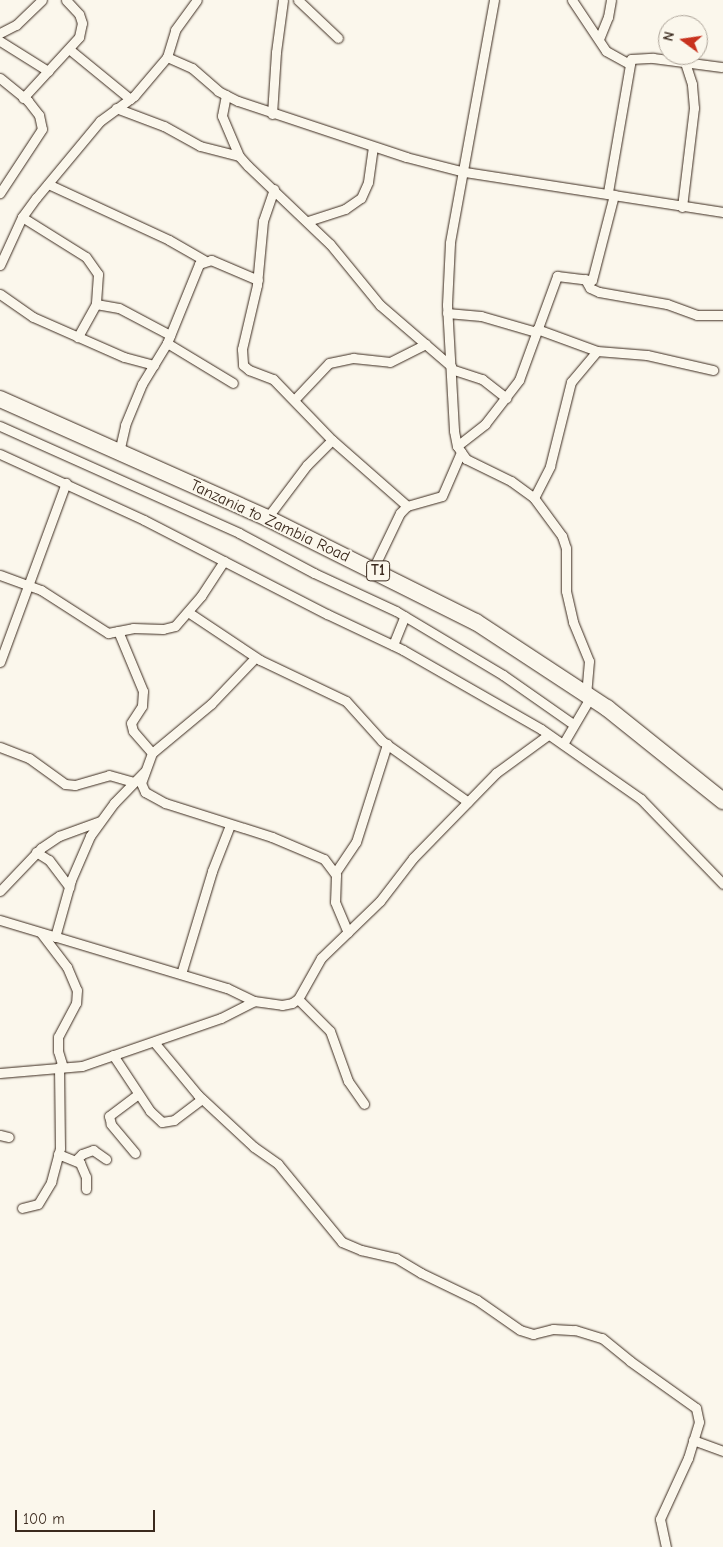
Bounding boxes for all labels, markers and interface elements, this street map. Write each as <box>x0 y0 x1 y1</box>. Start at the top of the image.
north arrow <box>658 15 708 65</box>
text: N <box>660 30 678 43</box>
street label: Tanzania to Zambia Road <box>187 476 353 566</box>
road number: T1 <box>366 558 390 584</box>
scale bar <box>18 1500 158 1532</box>
text: 100 m <box>23 1510 65 1528</box>

